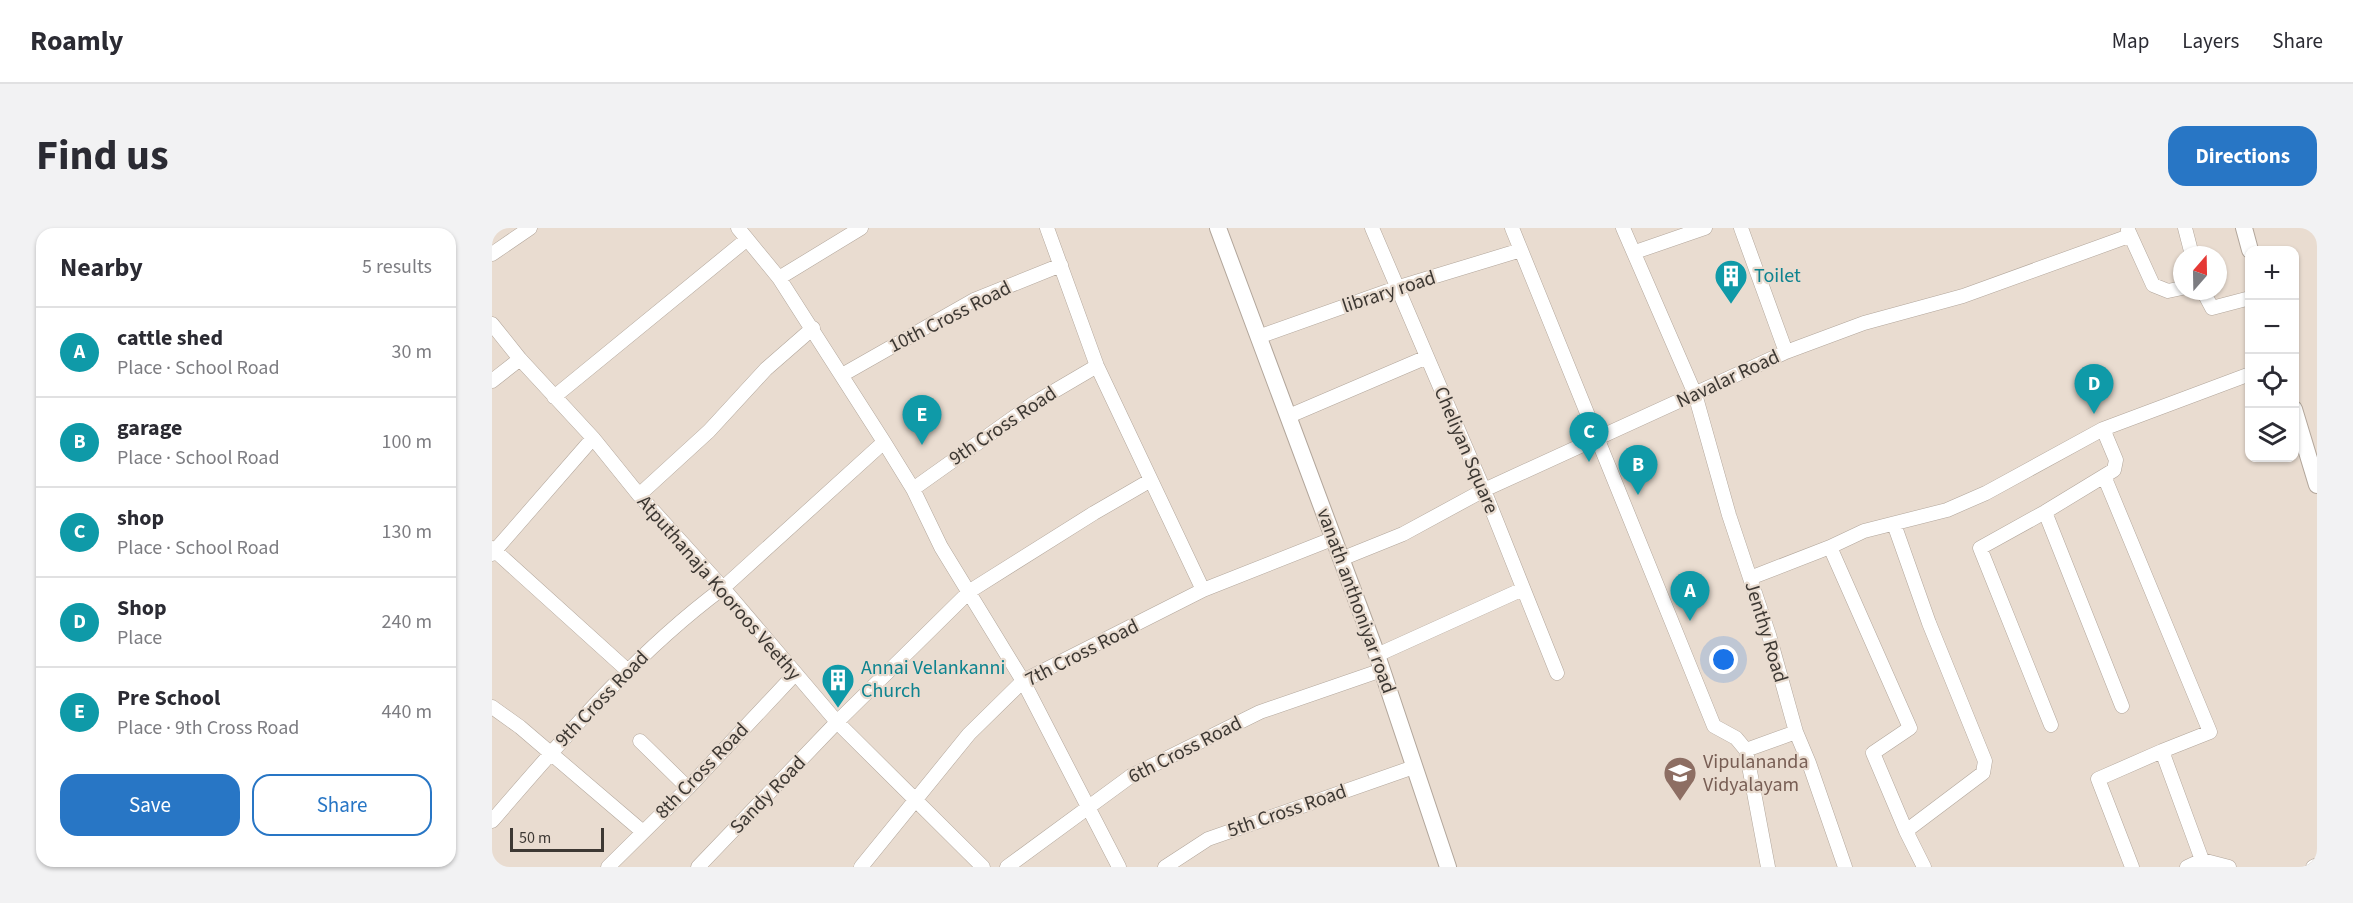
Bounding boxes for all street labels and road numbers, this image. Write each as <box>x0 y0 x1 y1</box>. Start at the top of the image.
street label: library road <box>1339 264 1439 320</box>
street label: 10th Cross Road <box>884 274 1016 360</box>
street label: Navalar Road <box>1672 343 1784 415</box>
street label: 9th Cross Road <box>944 380 1062 472</box>
street label: Cheliyan Square <box>1427 382 1505 518</box>
street label: Atputhanaja Kooroos Veethy <box>631 489 808 687</box>
street label: vanath anthoniyar road <box>1309 504 1403 698</box>
street label: Jenthy Road <box>1737 578 1795 686</box>
street label: 7th Cross Road <box>1020 612 1144 694</box>
street label: 9th Cross Road <box>549 645 655 753</box>
street label: 6th Cross Road <box>1123 709 1247 791</box>
street label: 8th Cross Road <box>649 717 755 825</box>
street label: Sandy Road <box>724 750 812 840</box>
street label: 5th Cross Road <box>1224 778 1350 844</box>

